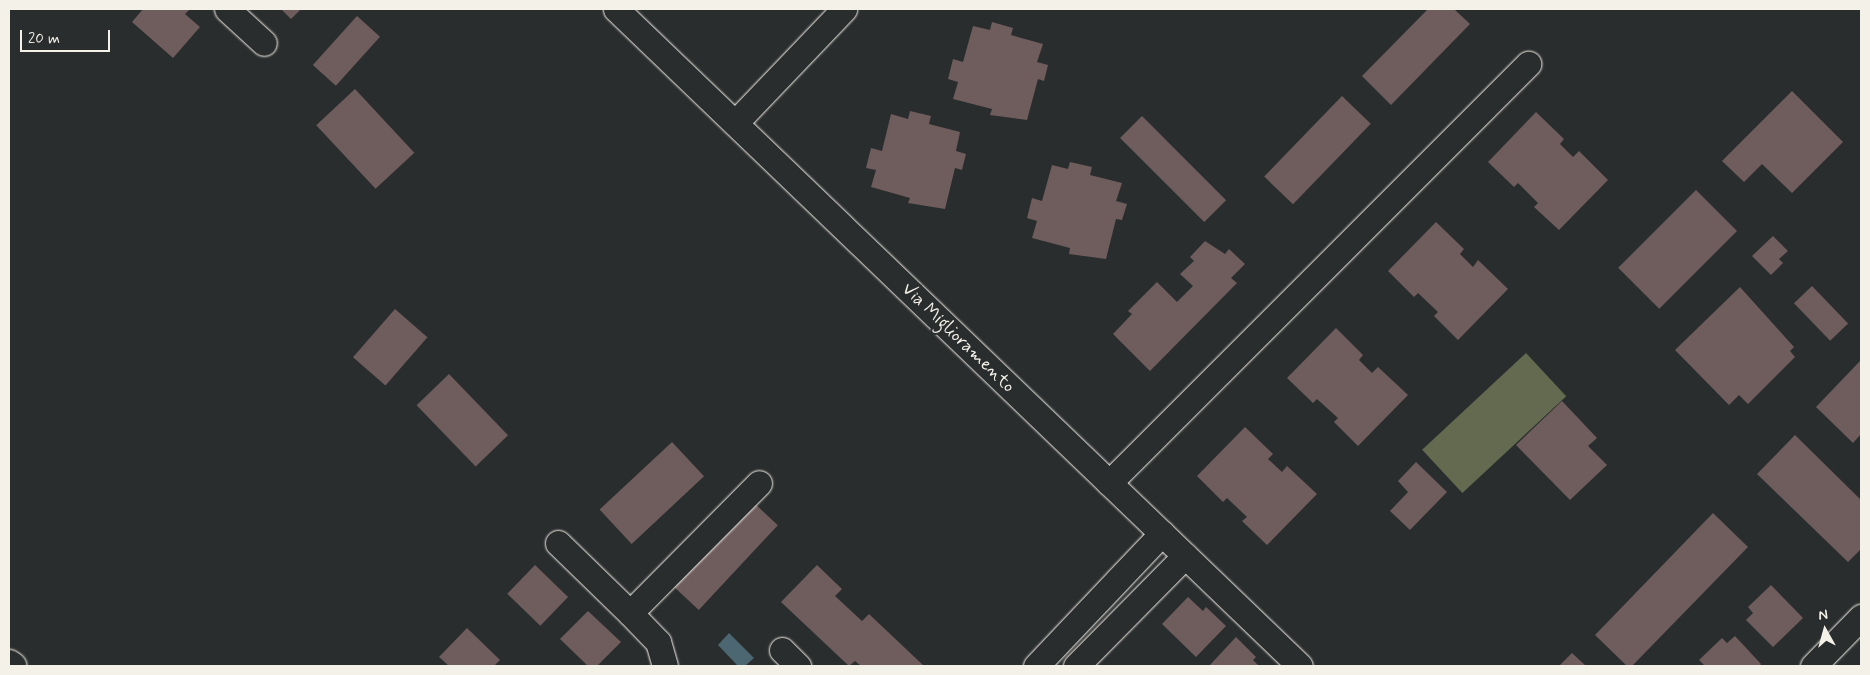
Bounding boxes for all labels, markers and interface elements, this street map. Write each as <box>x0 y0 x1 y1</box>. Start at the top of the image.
scale bar <box>22 20 112 52</box>
text: 20 m <box>28 29 60 49</box>
street label: Via Miglioramento <box>897 279 1019 397</box>
north arrow <box>1800 605 1850 655</box>
text: N <box>1817 606 1829 625</box>

